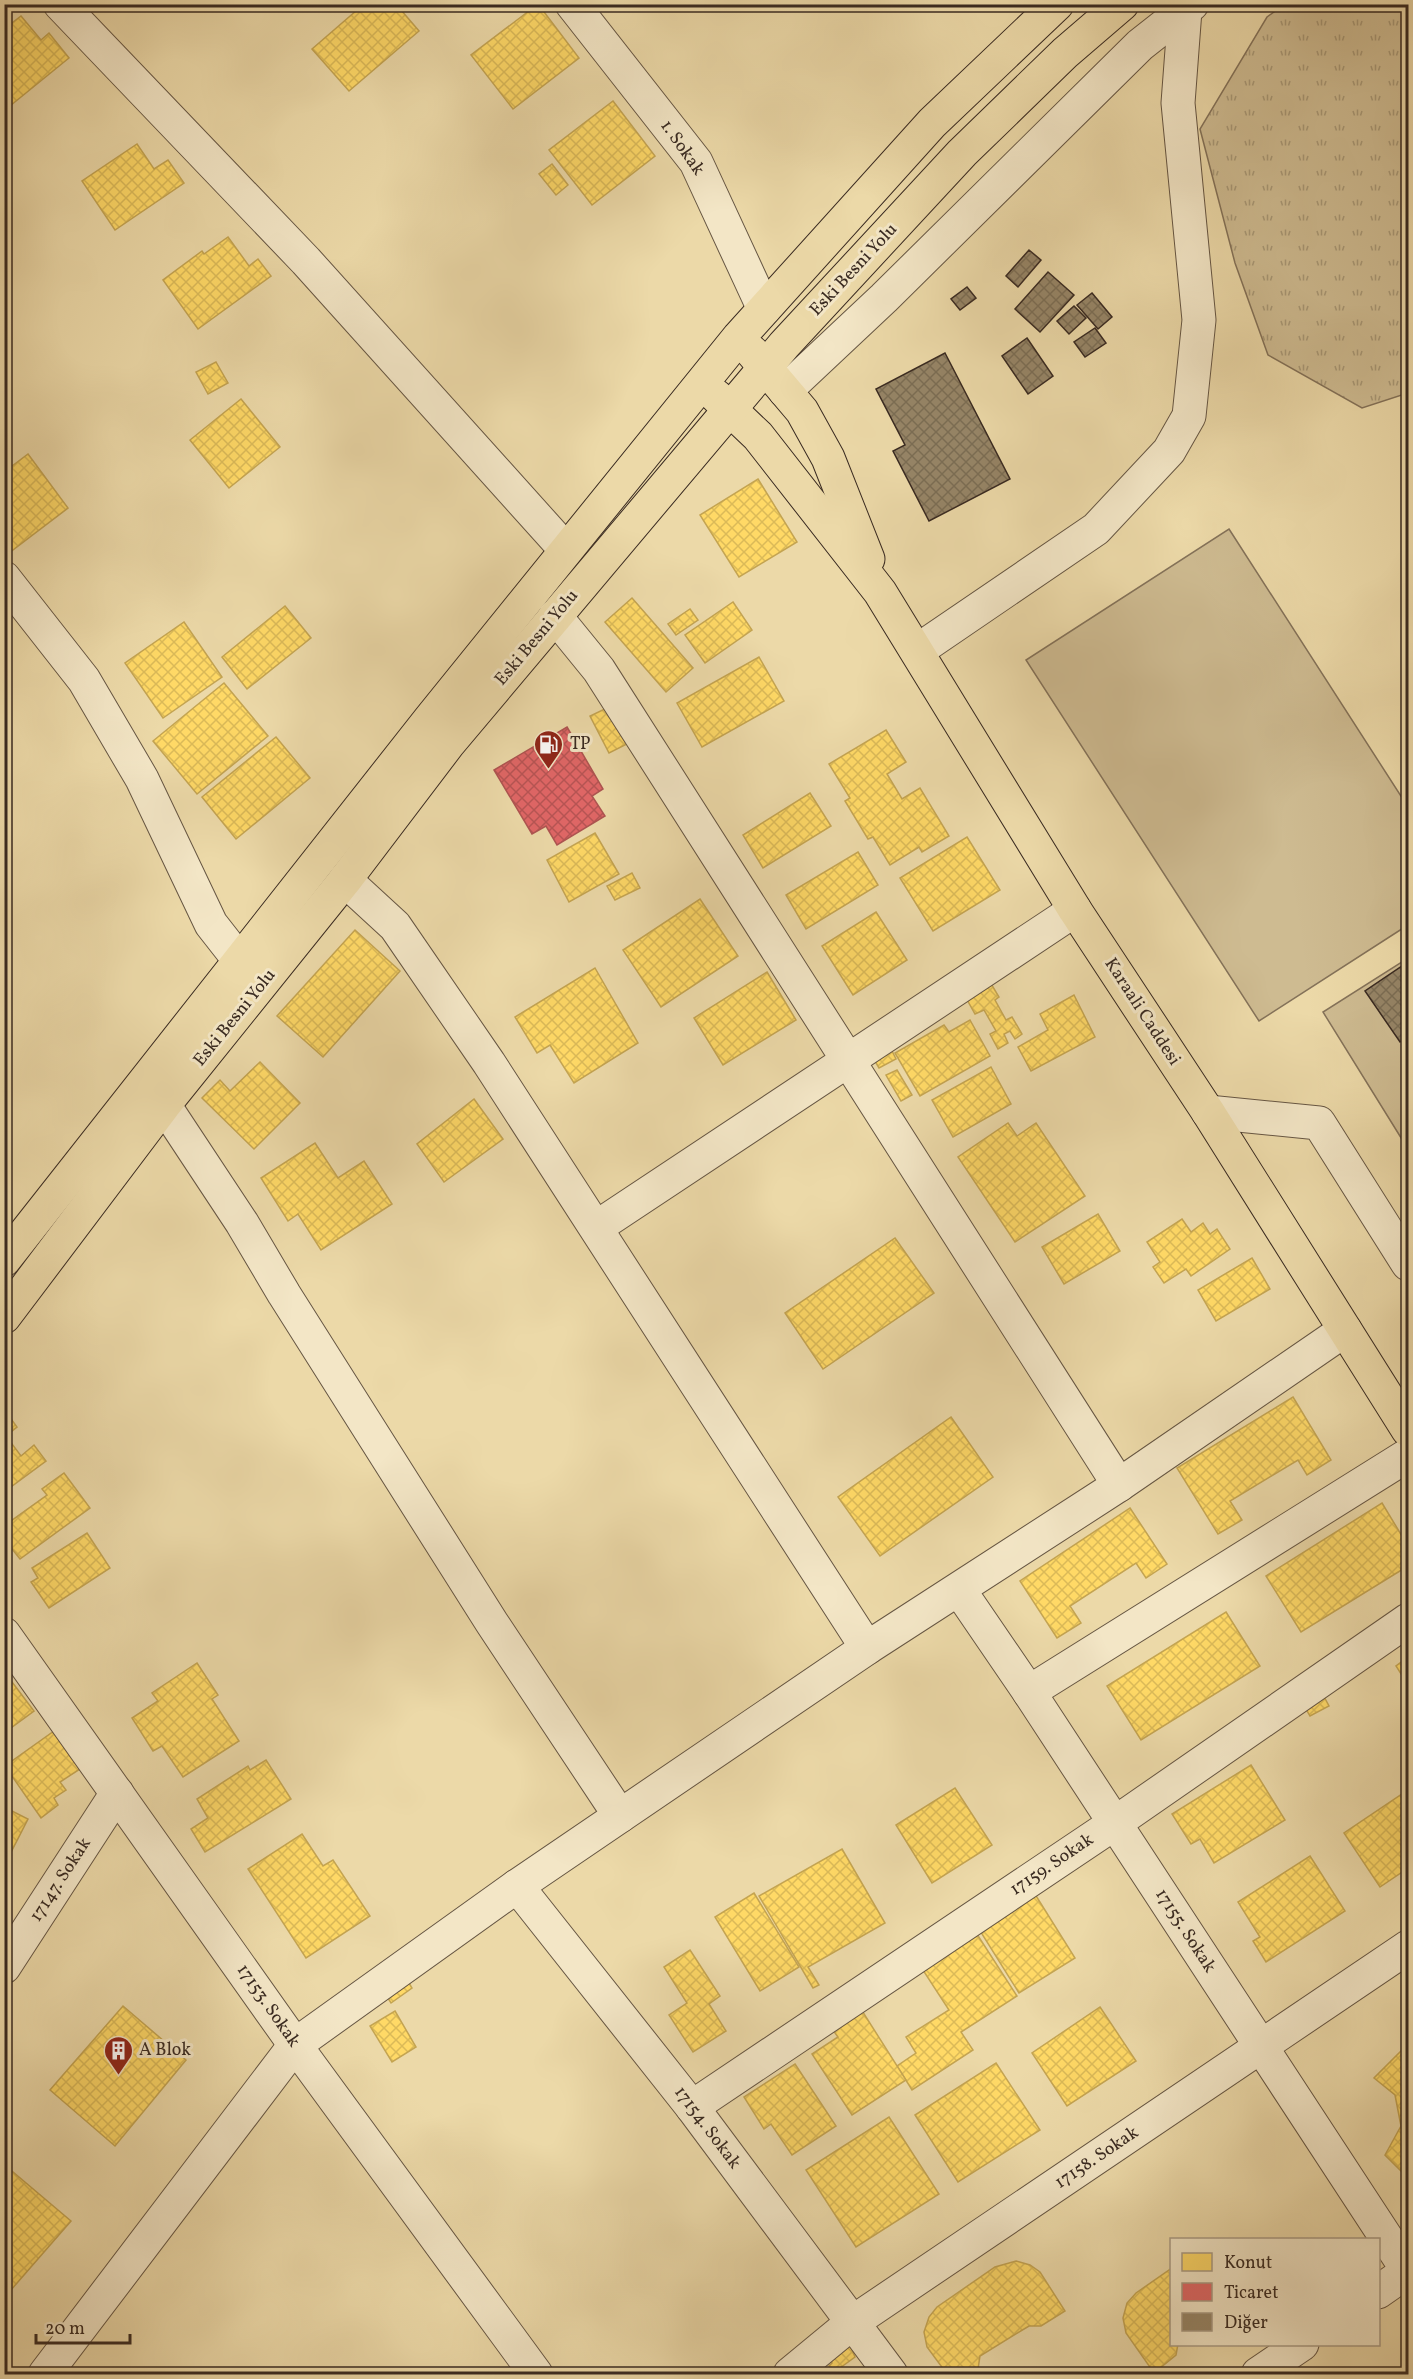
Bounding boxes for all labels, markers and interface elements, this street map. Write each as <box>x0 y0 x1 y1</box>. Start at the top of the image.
street label: 1. Sokak <box>654 115 710 181</box>
street label: Eski Besni Yolu <box>804 218 904 322</box>
street label: Eski Besni Yolu <box>489 585 585 691</box>
fuel station icon: TP <box>533 728 565 770</box>
place label: TP <box>570 732 591 757</box>
street label: Karaali Caddesi <box>1098 953 1186 1071</box>
street label: Eski Besni Yolu <box>188 964 282 1072</box>
street label: 17159. Sokak <box>1005 1828 1099 1902</box>
street label: 17147. Sokak <box>24 1833 98 1927</box>
street label: 17155. Sokak <box>1148 1884 1222 1978</box>
street label: 17153. Sokak <box>230 1959 306 2053</box>
building icon: A Blok <box>102 2034 134 2076</box>
place label: A Blok <box>139 2038 191 2063</box>
street label: 17154. Sokak <box>668 2081 747 2175</box>
street label: 17158. Sokak <box>1050 2121 1144 2195</box>
legend <box>1170 2238 1380 2346</box>
text: Konut <box>1224 2251 1272 2276</box>
text: Ticaret <box>1224 2281 1278 2306</box>
scale bar <box>36 2307 130 2345</box>
text: Diğer <box>1224 2311 1268 2336</box>
text: 20 m <box>45 2317 85 2342</box>

